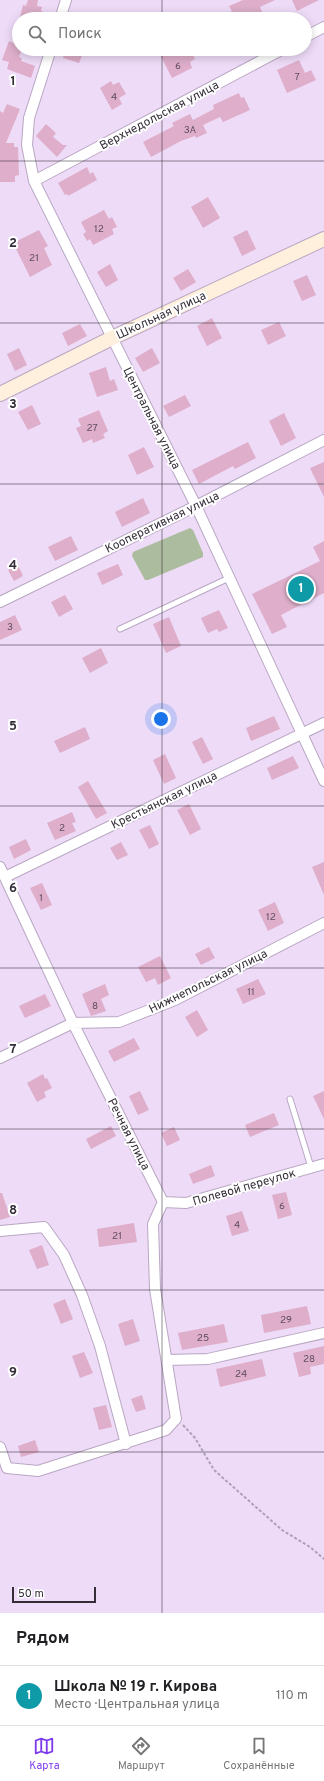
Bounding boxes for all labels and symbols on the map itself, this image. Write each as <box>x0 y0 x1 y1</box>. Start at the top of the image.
house number: 6 <box>175 60 181 73</box>
house number: 7 <box>294 71 300 84</box>
text: 1 <box>10 74 16 90</box>
street label: Верхнедольская улица <box>97 78 222 154</box>
house number: 4 <box>111 91 117 104</box>
house number: 3А <box>184 124 197 137</box>
house number: 12 <box>94 223 104 236</box>
text: 2 <box>9 236 17 252</box>
house number: 21 <box>29 252 39 265</box>
street label: Школьная улица <box>114 288 209 344</box>
street label: Центральная улица <box>118 365 184 472</box>
text: 3 <box>9 397 17 413</box>
house number: 27 <box>86 422 98 435</box>
street label: Кооперативная улица <box>103 488 222 557</box>
text: 4 <box>9 558 17 574</box>
pin: 1 <box>288 574 314 604</box>
house number: 3 <box>7 621 13 634</box>
your location <box>151 709 171 729</box>
text: 5 <box>9 719 17 735</box>
street label: Крестьянская улица <box>109 768 220 834</box>
house number: 2 <box>59 822 65 835</box>
text: 6 <box>9 881 17 897</box>
house number: 1 <box>39 892 43 905</box>
house number: 12 <box>266 911 276 924</box>
street label: Нижнепольская улица <box>146 946 270 1018</box>
house number: 11 <box>247 986 255 999</box>
house number: 8 <box>92 1000 98 1013</box>
text: 7 <box>10 1042 17 1058</box>
street label: Речная улица <box>103 1096 153 1173</box>
street label: Полевой переулок <box>191 1166 298 1210</box>
house number: 6 <box>279 1200 285 1213</box>
text: 8 <box>9 1203 17 1219</box>
house number: 4 <box>234 1219 240 1232</box>
house number: 21 <box>112 1230 122 1243</box>
house number: 29 <box>280 1314 292 1327</box>
house number: 25 <box>197 1332 209 1345</box>
house number: 28 <box>303 1353 315 1366</box>
text: 9 <box>9 1365 17 1381</box>
house number: 24 <box>235 1368 247 1381</box>
scale bar <box>12 1585 96 1604</box>

